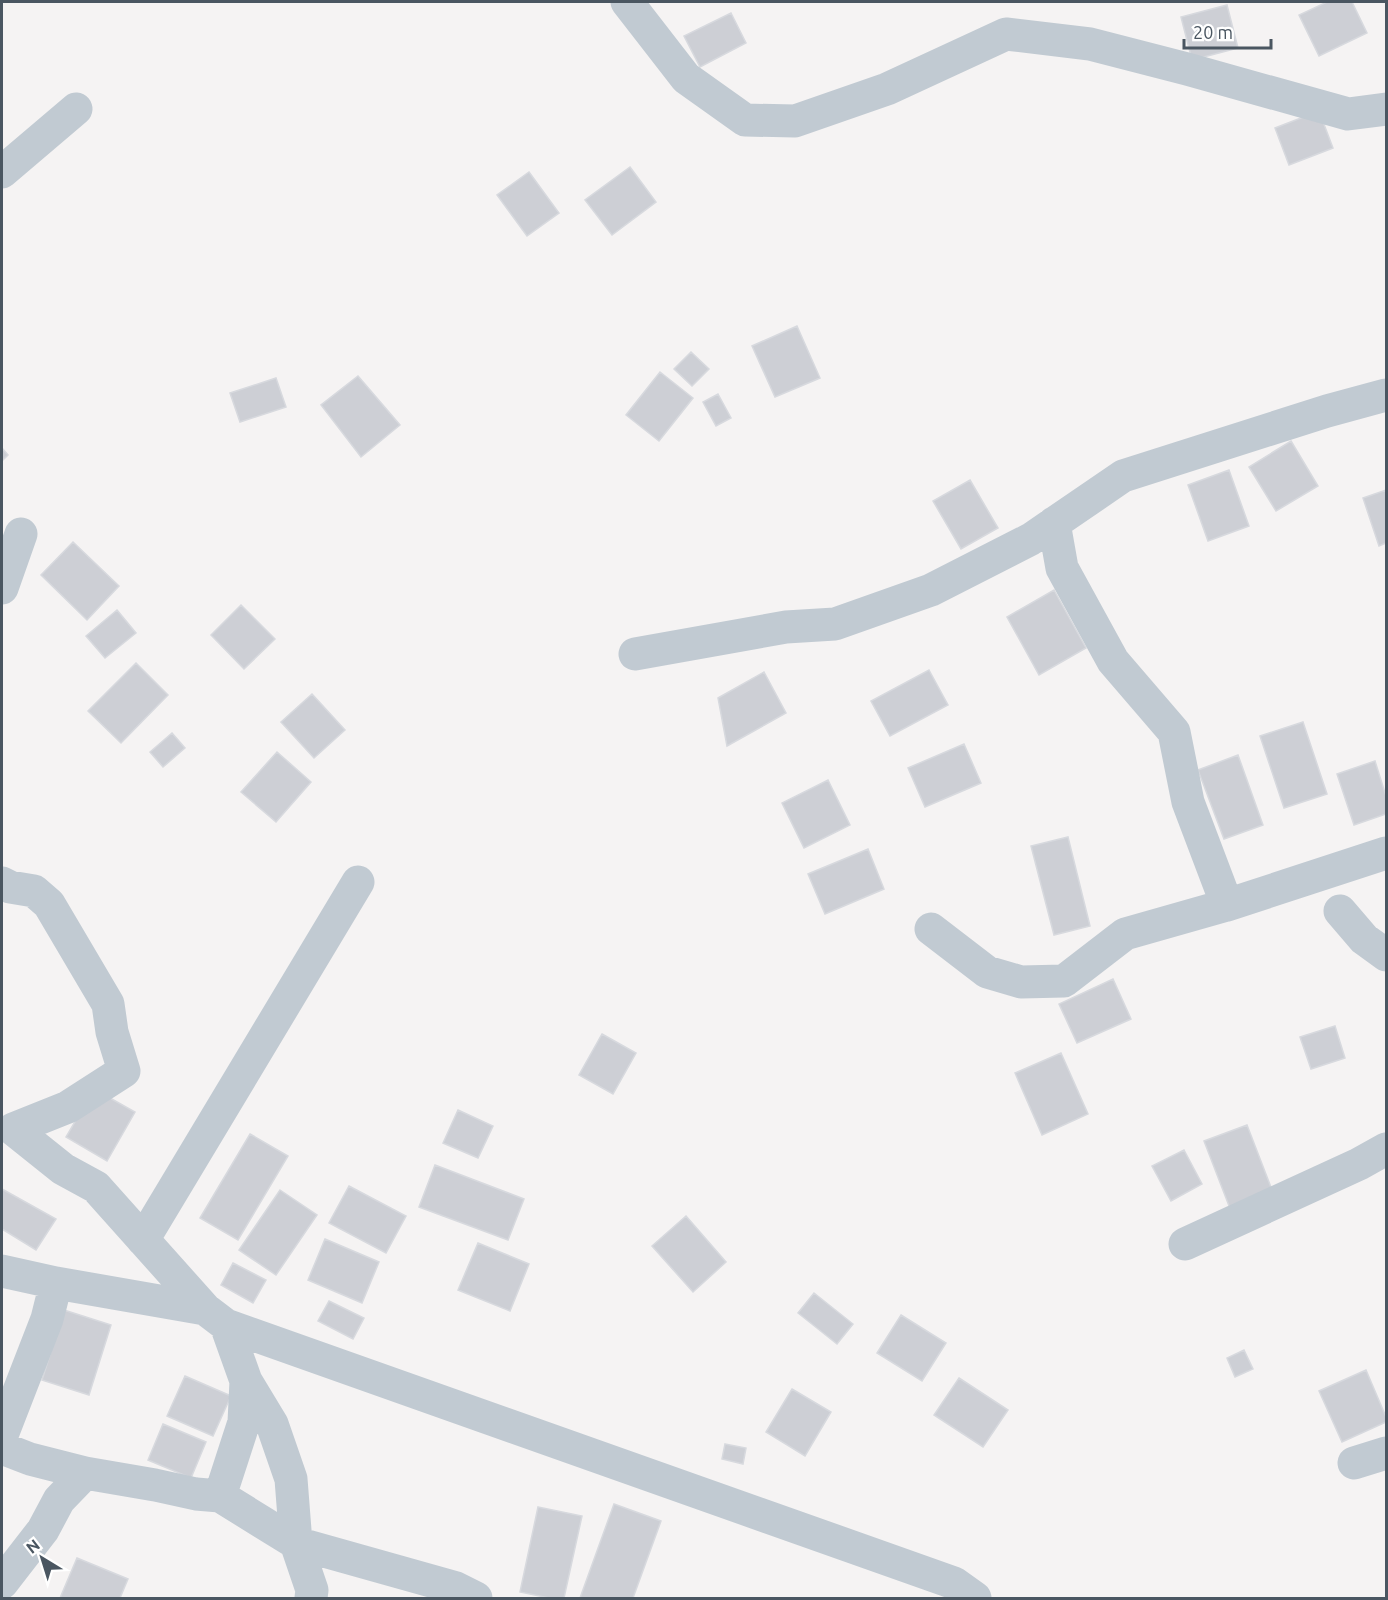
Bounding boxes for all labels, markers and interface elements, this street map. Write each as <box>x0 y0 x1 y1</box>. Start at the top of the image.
scale bar <box>1184 12 1271 50</box>
text: 20 m <box>1193 22 1233 42</box>
north arrow <box>12 1528 72 1588</box>
text: N <box>23 1535 43 1557</box>

